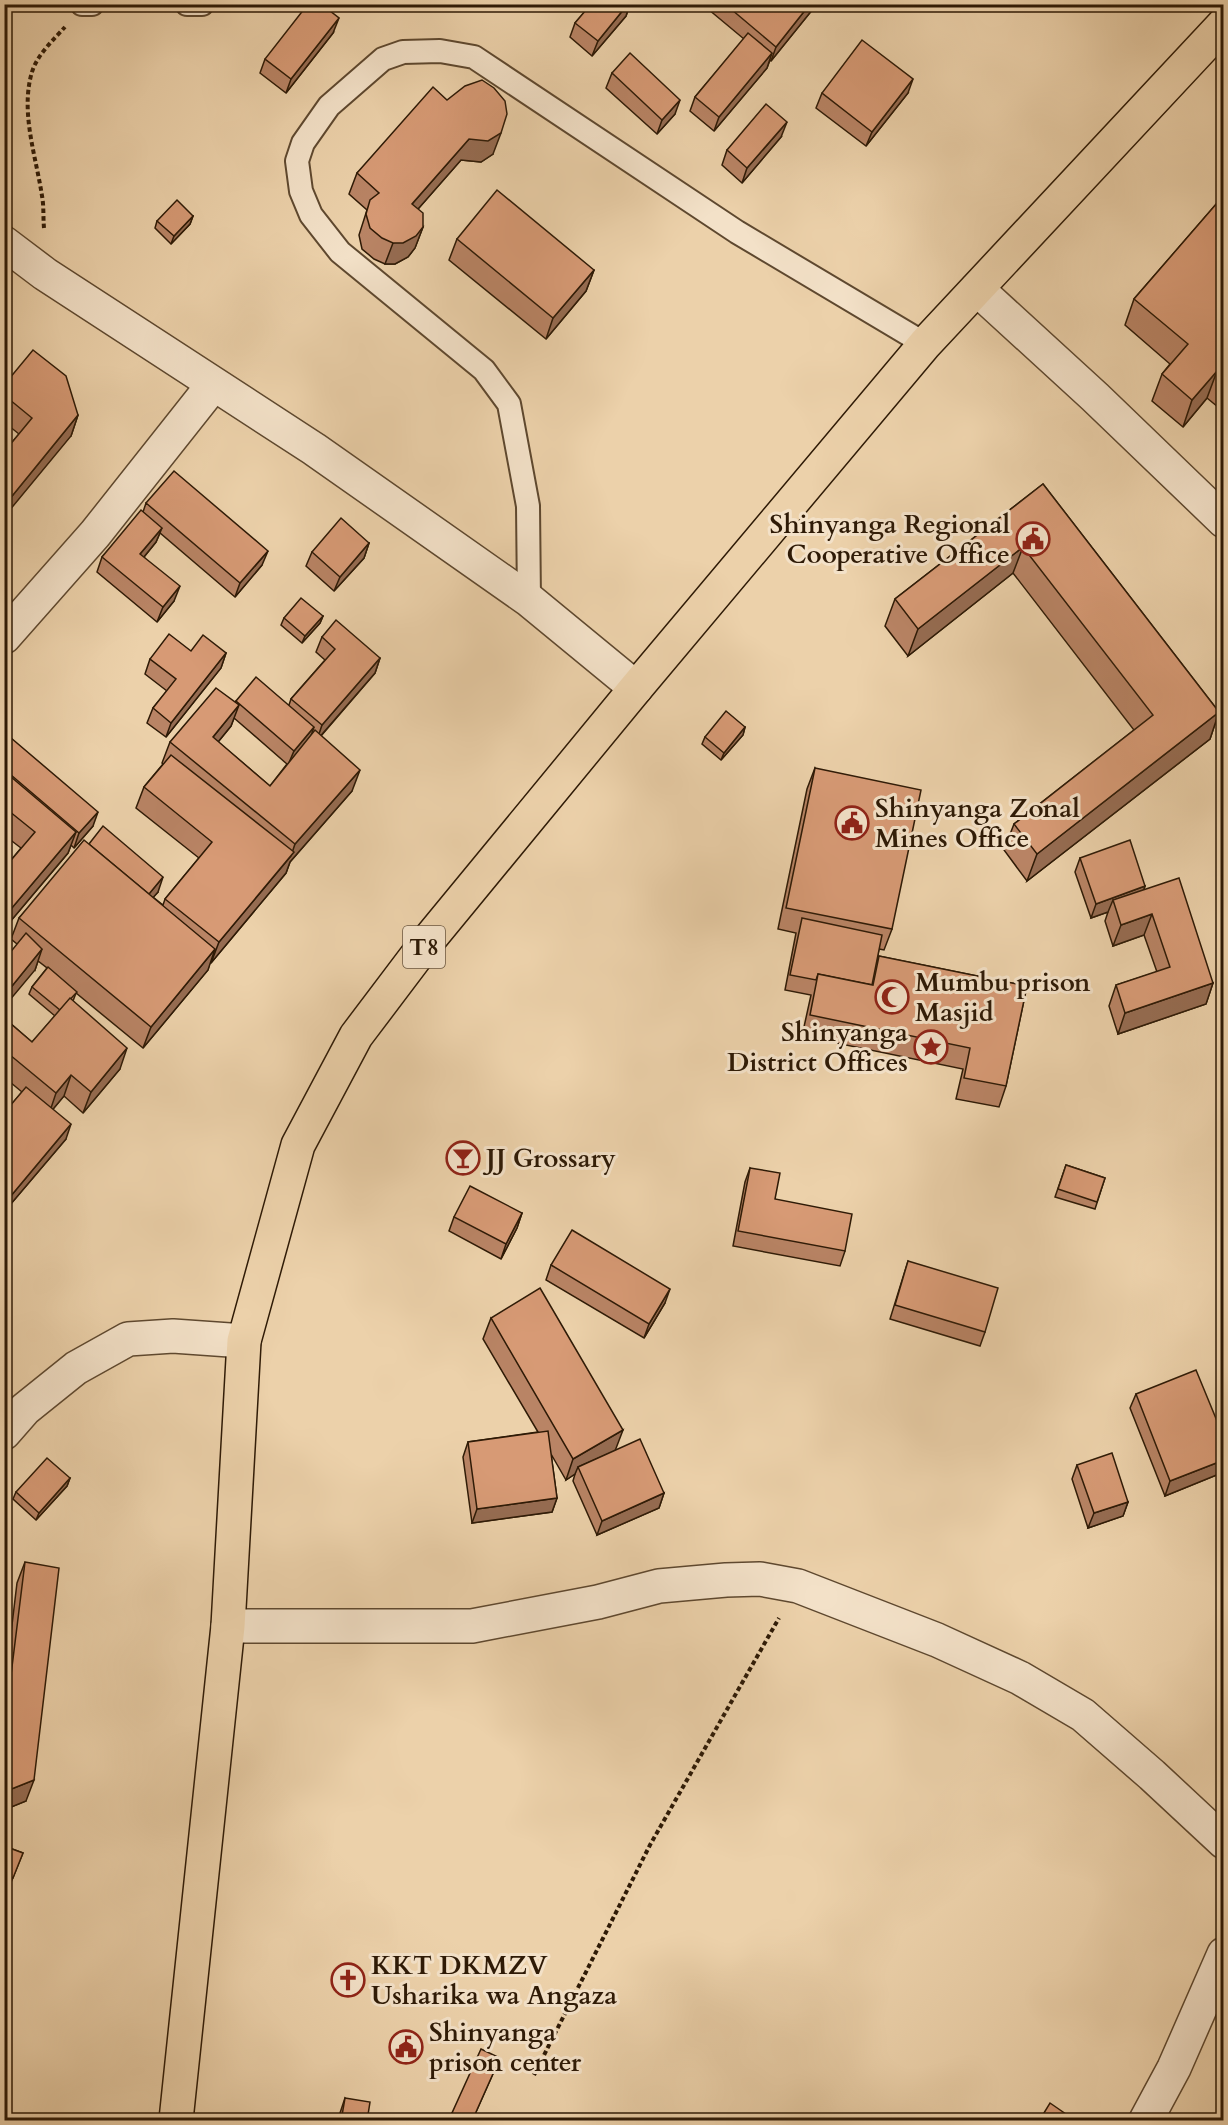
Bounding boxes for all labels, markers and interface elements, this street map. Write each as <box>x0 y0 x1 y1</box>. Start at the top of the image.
place label: Shinyanga Regional Cooperative Office <box>770 507 1010 572</box>
public building icon: Shinyanga Regional Cooperative Office <box>1015 521 1051 557</box>
place label: Shinyanga Zonal Mines Office <box>875 791 1080 856</box>
public building icon: Shinyanga Zonal Mines Office <box>834 805 870 841</box>
road number: T8 <box>403 926 445 968</box>
place label: Mumbu prison Masjid <box>915 965 1091 1030</box>
mosque icon: Mumbu prison Masjid <box>874 979 910 1015</box>
place label: Shinyanga District Offices <box>727 1015 908 1080</box>
place icon: Shinyanga District Offices <box>913 1029 949 1065</box>
bar icon: JJ Grossary <box>445 1140 481 1176</box>
place label: JJ Grossary <box>482 1141 616 1176</box>
place label: KKT DKMZV Usharika wa Angaza <box>371 1948 617 2013</box>
church icon: KKT DKMZV Usharika wa Angaza <box>330 1962 366 1998</box>
place label: Shinyanga prison center <box>429 2015 582 2080</box>
public building icon: Shinyanga prison center <box>388 2029 424 2065</box>

